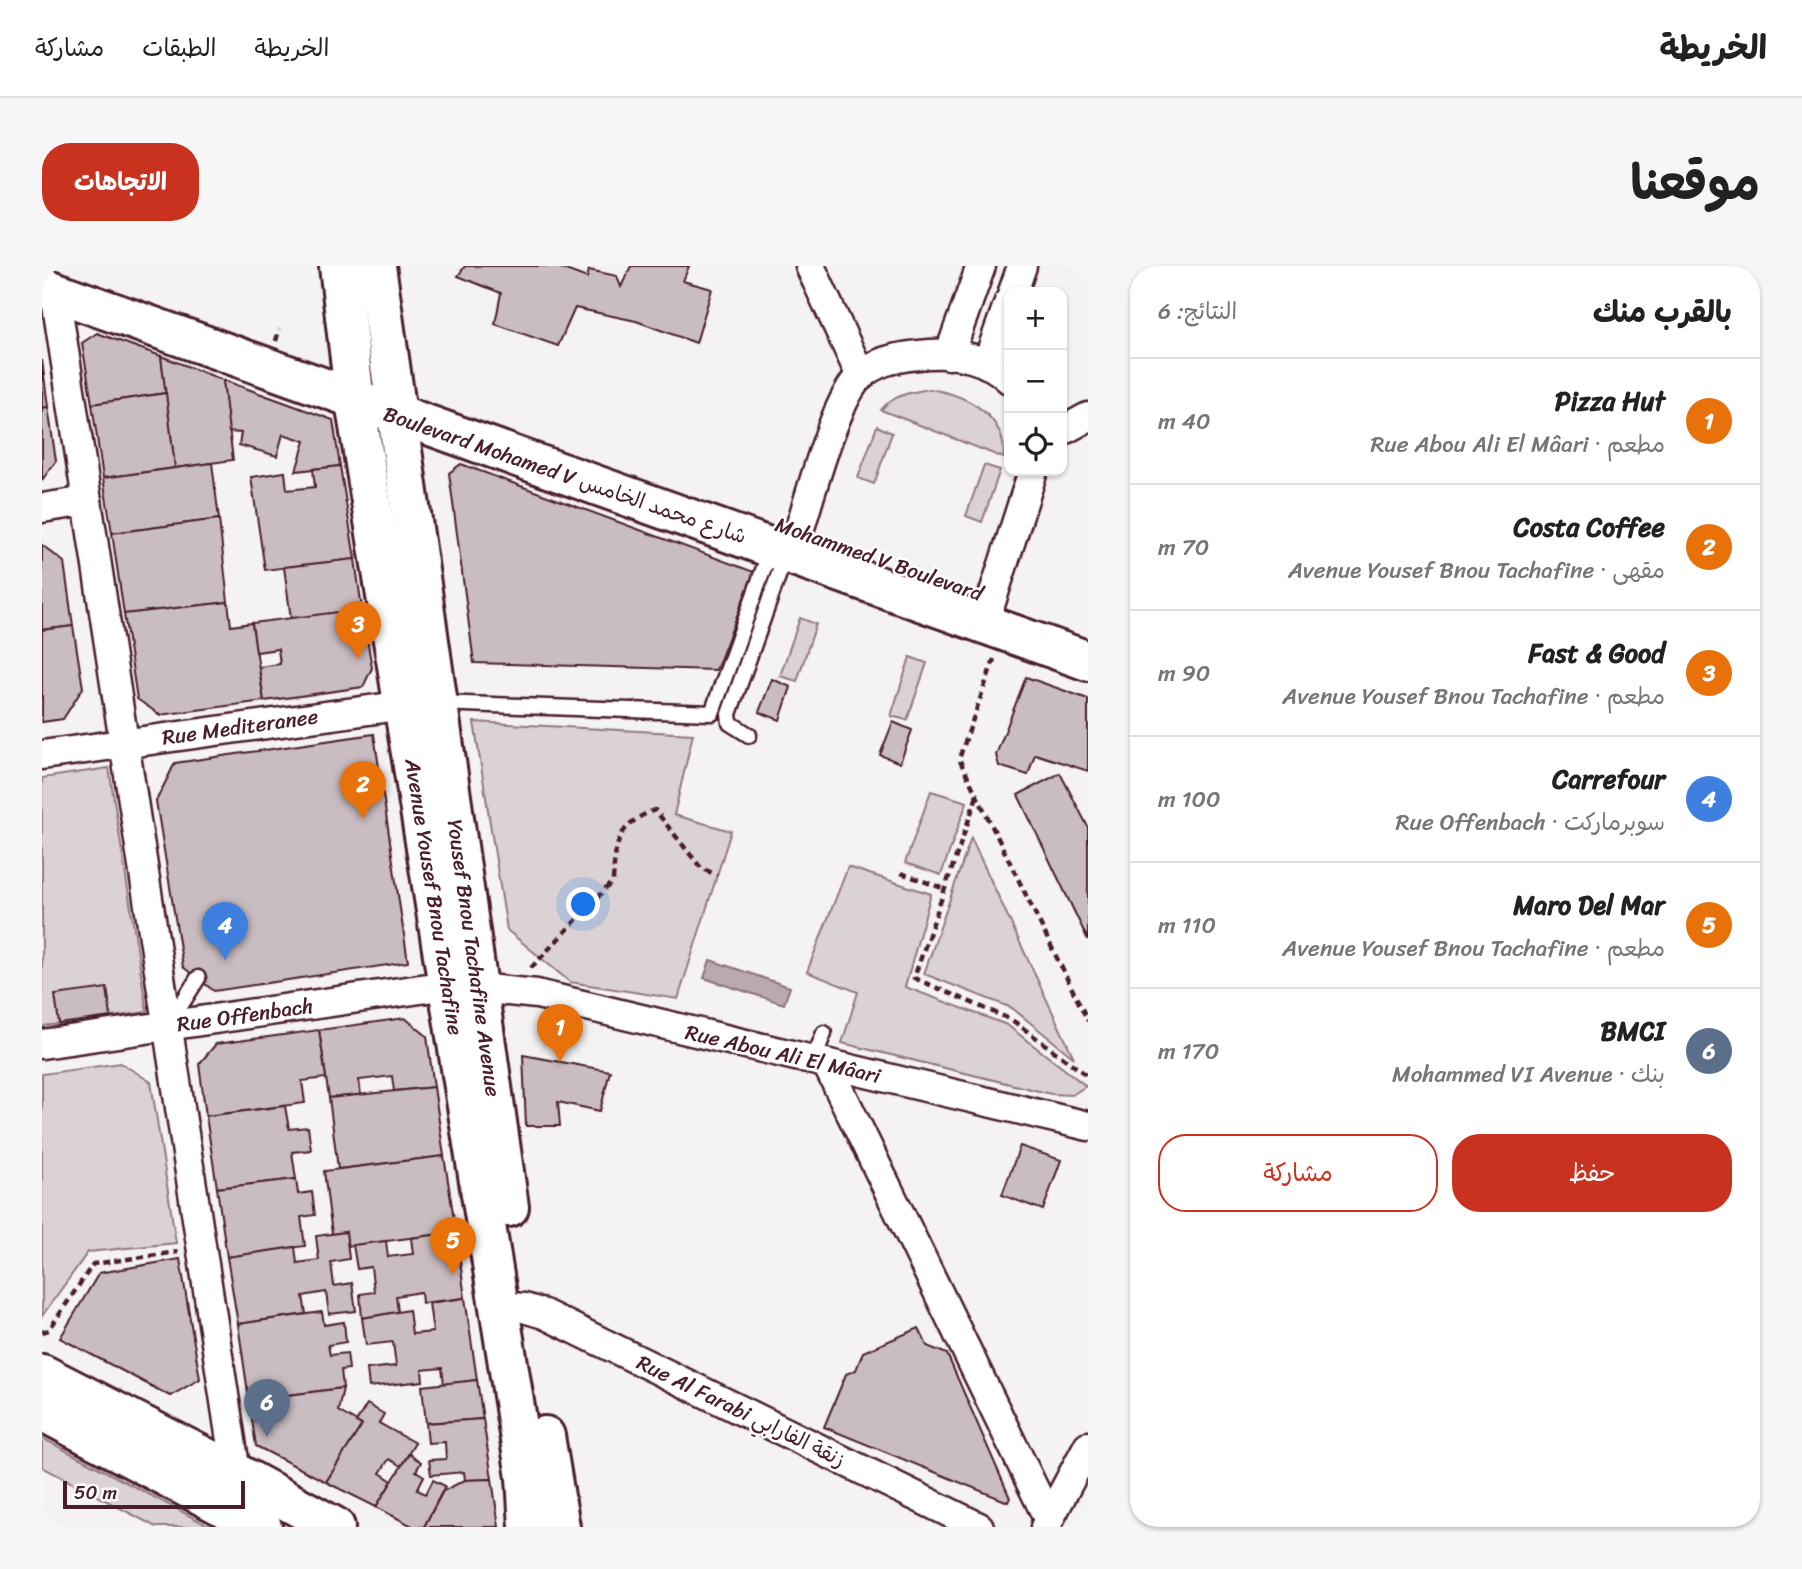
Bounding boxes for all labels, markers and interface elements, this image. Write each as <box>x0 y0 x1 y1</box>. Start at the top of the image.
text: الخريطة <box>1660 19 1767 77</box>
text: مشاركة <box>35 27 104 69</box>
text: الطبقات <box>142 27 217 69</box>
text: الخريطة <box>255 27 329 69</box>
text: موقعنا <box>1630 139 1760 226</box>
button: الاتجاهات <box>42 143 199 221</box>
text: بالقرب منك <box>1593 285 1732 339</box>
map controls <box>1004 287 1067 476</box>
button: + <box>1004 287 1067 350</box>
text: النتائج: 6 <box>1158 291 1237 332</box>
button: − <box>1004 350 1067 413</box>
text: Pizza Hut <box>1555 378 1665 424</box>
street label: Boulevard Mohamed V شارع محمد الخامس <box>378 395 752 555</box>
text: 40 m <box>1158 401 1211 442</box>
text: 1 <box>1704 401 1714 442</box>
button: locate <box>1004 413 1067 476</box>
text: مطعم · Rue Abou Ali El Mâari <box>1370 424 1665 465</box>
text: Costa Coffee <box>1514 504 1665 550</box>
street label: Mohammed V Boulevard <box>770 506 990 613</box>
text: 70 m <box>1158 527 1209 568</box>
text: 2 <box>1702 527 1716 568</box>
text: مقهى · Avenue Yousef Bnou Tachafine <box>1288 550 1665 591</box>
pin: 3 <box>335 601 381 659</box>
text: Fast & Good <box>1528 630 1665 676</box>
text: 90 m <box>1158 653 1210 694</box>
text: 3 <box>1703 653 1715 694</box>
text: مطعم · Avenue Yousef Bnou Tachafine <box>1282 676 1665 717</box>
street label: Rue Mediteranee <box>160 697 321 757</box>
street label: Avenue Yousef Bnou Tachafine <box>393 755 475 1038</box>
text: Carrefour <box>1552 756 1665 802</box>
pin: 2 <box>340 761 386 819</box>
text: 100 m <box>1158 779 1221 820</box>
text: 4 <box>1702 779 1716 820</box>
text: سوبرماركت · Rue Offenbach <box>1396 802 1665 843</box>
street label: Yousef Bnou Tachafine Avenue <box>436 817 512 1099</box>
text: Maro Del Mar <box>1513 882 1665 928</box>
your location <box>566 887 600 921</box>
pin: 4 <box>202 902 248 960</box>
text: 110 m <box>1158 905 1216 946</box>
text: 5 <box>1702 905 1716 946</box>
text: مطعم · Avenue Yousef Bnou Tachafine <box>1282 928 1665 969</box>
street label: Rue Offenbach <box>174 987 316 1043</box>
pin: 1 <box>537 1004 583 1062</box>
text: BMCI <box>1601 1008 1665 1054</box>
street label: Rue Abou Ali El Mâari <box>682 1013 886 1095</box>
text: 170 m <box>1158 1031 1219 1072</box>
text: 6 <box>1702 1031 1716 1072</box>
text: بنك · Mohammed VI Avenue <box>1392 1054 1665 1095</box>
button: مشاركة <box>1158 1134 1438 1212</box>
button: حفظ <box>1452 1134 1732 1212</box>
pin: 5 <box>430 1217 476 1275</box>
street label: Rue Al Farabi زنقة الفارابي <box>630 1344 852 1478</box>
pin: 6 <box>244 1379 290 1437</box>
text: 50 m <box>74 1476 117 1509</box>
scale bar <box>63 1478 245 1510</box>

